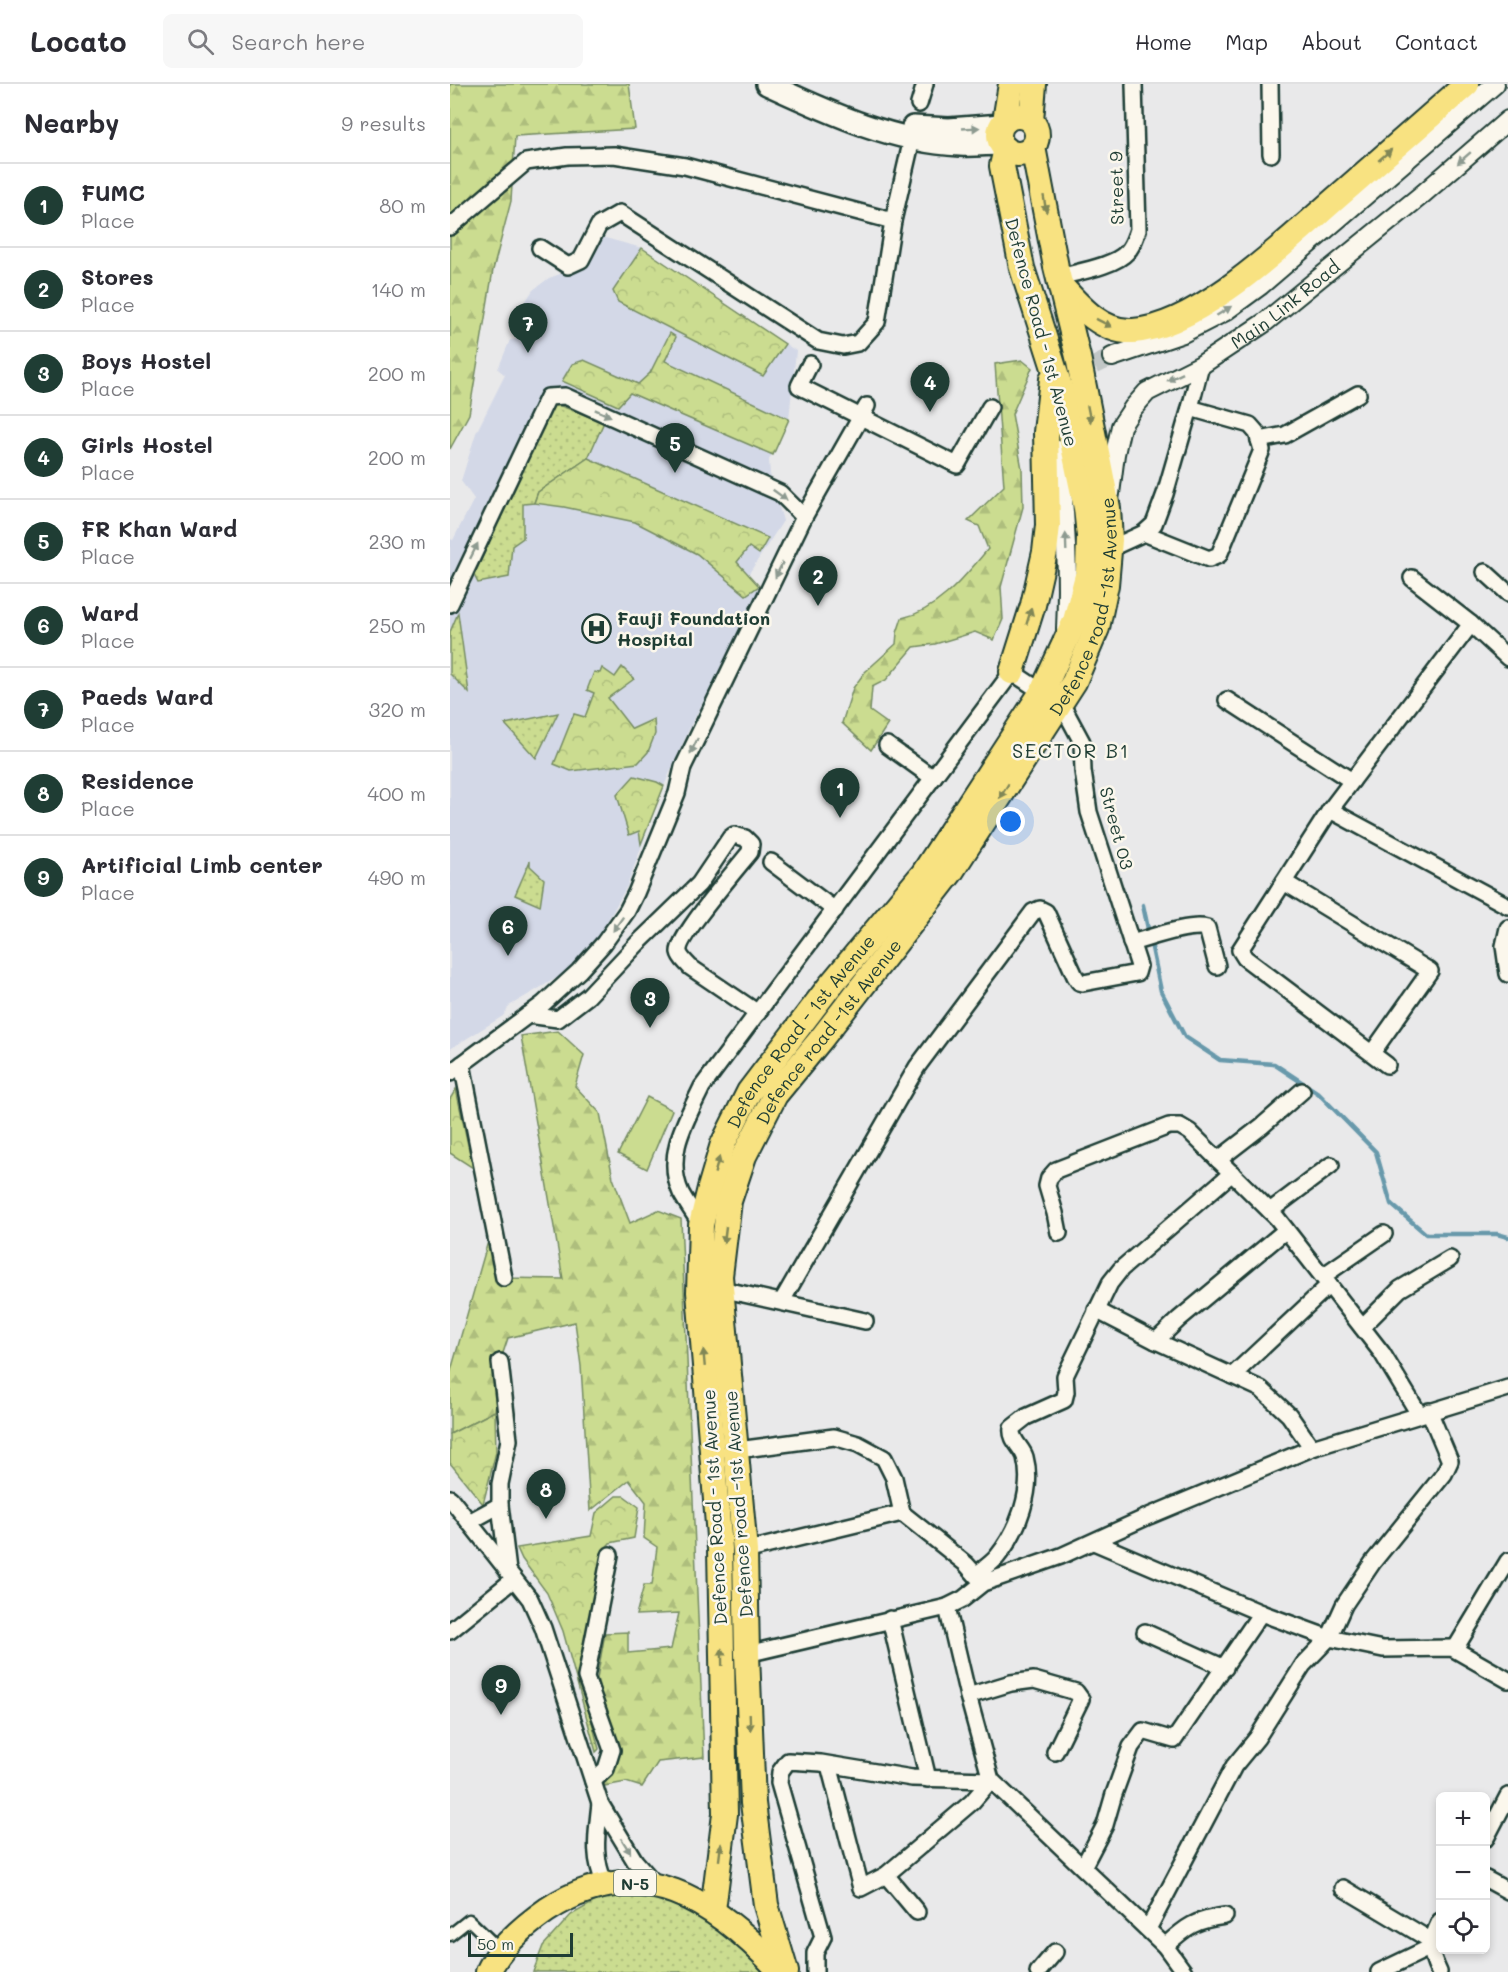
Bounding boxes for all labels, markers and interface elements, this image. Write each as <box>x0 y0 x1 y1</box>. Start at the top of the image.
search box <box>163 14 583 68</box>
text: Locato <box>30 23 127 59</box>
icon: search <box>184 25 217 58</box>
text: Search here <box>232 27 365 56</box>
text: Home <box>1135 28 1192 55</box>
text: Map <box>1225 28 1268 55</box>
text: About <box>1301 28 1362 55</box>
text: Contact <box>1395 28 1478 55</box>
text: Nearby <box>24 106 119 140</box>
text: 9 results <box>341 110 426 136</box>
one-way arrow <box>962 123 981 132</box>
one-way arrow <box>1377 149 1392 162</box>
street label: Street 9 <box>1103 151 1129 225</box>
one-way arrow <box>1457 151 1472 164</box>
text: FUMC <box>81 178 145 207</box>
text: 1 <box>39 192 48 218</box>
text: 80 m <box>379 192 426 218</box>
one-way arrow <box>1041 195 1050 214</box>
text: Place <box>81 207 135 233</box>
street label: Defence Road - 1st Avenue <box>1000 215 1084 449</box>
street label: Main Link Road <box>1226 254 1345 354</box>
text: Stores <box>81 262 154 291</box>
text: 2 <box>38 276 49 302</box>
text: 140 m <box>371 276 426 302</box>
text: Place <box>81 291 135 317</box>
pin: 7 <box>508 304 548 353</box>
one-way arrow <box>1216 306 1232 317</box>
one-way arrow <box>1096 318 1113 327</box>
text: Boys Hostel <box>81 346 211 375</box>
text: 3 <box>38 360 50 386</box>
text: 200 m <box>368 360 426 386</box>
pin: 4 <box>910 362 950 412</box>
one-way arrow <box>1167 372 1184 382</box>
text: Place <box>81 375 135 401</box>
one-way arrow <box>1085 405 1094 424</box>
one-way arrow <box>595 409 612 418</box>
pin: 5 <box>656 424 694 473</box>
text: Girls Hostel <box>81 430 213 459</box>
text: 4 <box>37 444 50 470</box>
text: 200 m <box>368 444 426 470</box>
text: Place <box>81 459 135 485</box>
one-way arrow <box>772 489 788 501</box>
street label: Defence road -1st Avenue <box>1043 496 1122 720</box>
text: FR Khan Ward <box>81 514 237 543</box>
text: 5 <box>38 528 49 554</box>
text: 230 m <box>368 528 426 554</box>
one-way arrow <box>1061 532 1070 551</box>
text: Place <box>81 543 135 569</box>
one-way arrow <box>470 543 479 560</box>
pin: 2 <box>798 556 838 606</box>
one-way arrow <box>774 562 783 579</box>
text: Ward <box>81 598 139 627</box>
place label: Fauji Foundation Hospital <box>617 606 770 651</box>
one-way arrow <box>1025 607 1035 625</box>
text: 6 <box>37 612 50 638</box>
text: 250 m <box>369 612 426 638</box>
hospital icon: Fauji Foundation Hospital <box>580 612 612 644</box>
text: Place <box>81 627 135 653</box>
text: Paeds Ward <box>81 682 213 711</box>
text: 7 <box>38 696 49 722</box>
text: 320 m <box>368 696 426 722</box>
text: Place <box>81 711 135 737</box>
one-way arrow <box>689 737 698 754</box>
district label: SECTOR B1 <box>1012 737 1130 763</box>
text: Residence <box>81 766 194 795</box>
pin: 1 <box>820 768 860 818</box>
text: 8 <box>37 780 50 806</box>
text: 400 m <box>367 780 426 806</box>
one-way arrow <box>999 783 1010 800</box>
street label: Street 03 <box>1094 784 1140 872</box>
text: Place <box>81 795 135 821</box>
your location <box>996 807 1025 836</box>
text: Artificial Limb center <box>81 850 323 879</box>
text: 9 <box>37 864 50 890</box>
text: 490 m <box>368 864 426 890</box>
text: Place <box>81 879 135 905</box>
pin: 6 <box>488 906 528 956</box>
one-way arrow <box>612 916 624 932</box>
street label: Defence Road - 1st Avenue <box>721 929 880 1132</box>
street label: Defence road -1st Avenue <box>750 934 907 1128</box>
pin: 3 <box>630 978 670 1028</box>
one-way arrow <box>713 1156 722 1174</box>
one-way arrow <box>720 1226 730 1245</box>
one-way arrow <box>699 1349 709 1368</box>
street label: Defence Road - 1st Avenue <box>696 1389 732 1625</box>
street label: Defence road -1st Avenue <box>718 1390 758 1618</box>
pin: 8 <box>526 1470 566 1519</box>
one-way arrow <box>717 1648 727 1667</box>
pin: 9 <box>482 1666 520 1715</box>
one-way arrow <box>745 1713 754 1732</box>
map controls <box>1436 1792 1490 1954</box>
button: + <box>1436 1792 1490 1846</box>
one-way arrow <box>620 1838 631 1854</box>
one-way arrow <box>715 1842 725 1861</box>
button: − <box>1436 1846 1490 1900</box>
road number: N-5 <box>614 1870 656 1896</box>
button: locate <box>1436 1900 1490 1954</box>
scale bar <box>468 1930 573 1958</box>
text: 50 m <box>477 1933 514 1954</box>

